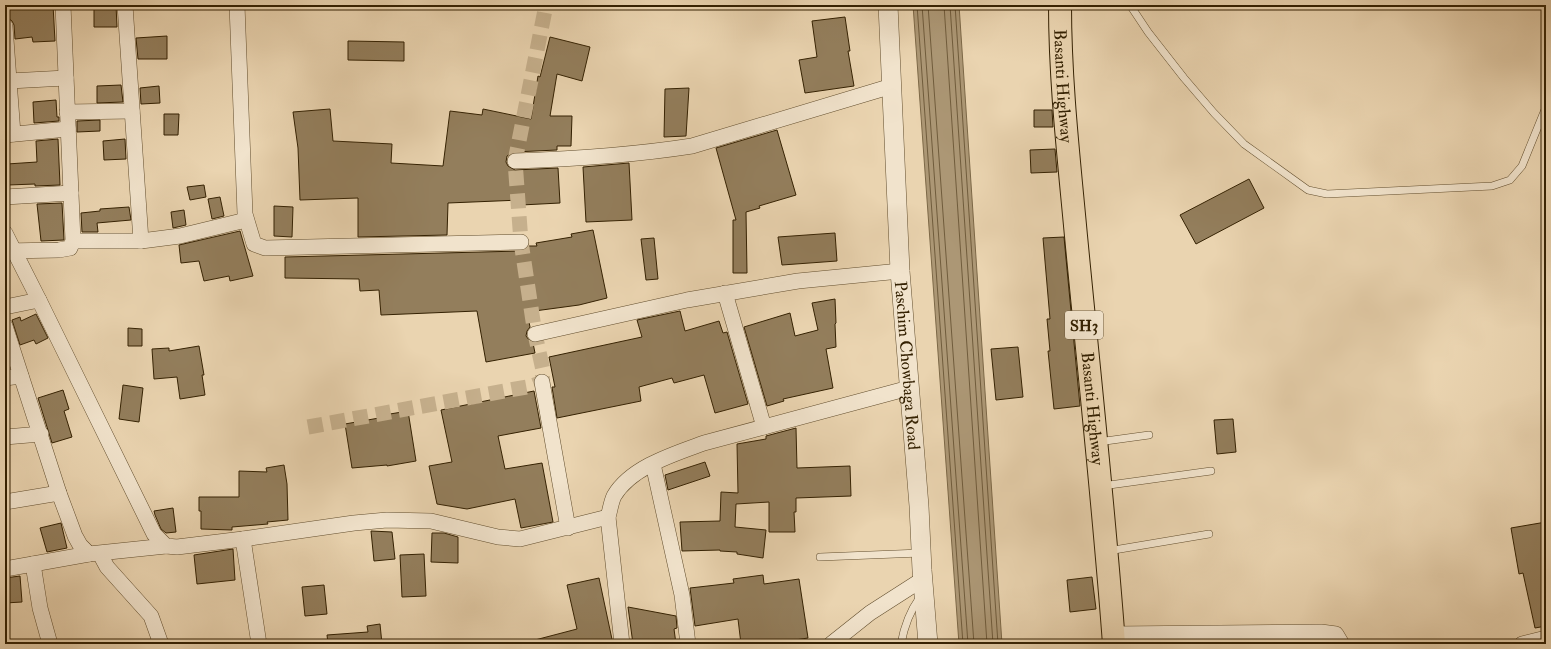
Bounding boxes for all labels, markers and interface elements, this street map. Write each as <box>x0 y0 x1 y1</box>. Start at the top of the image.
street label: Basanti Highway <box>1049 29 1077 144</box>
street label: Paschim Chowbaga Road <box>890 280 924 451</box>
road number: SH3 <box>1065 311 1103 339</box>
street label: Basanti Highway <box>1076 351 1109 467</box>

